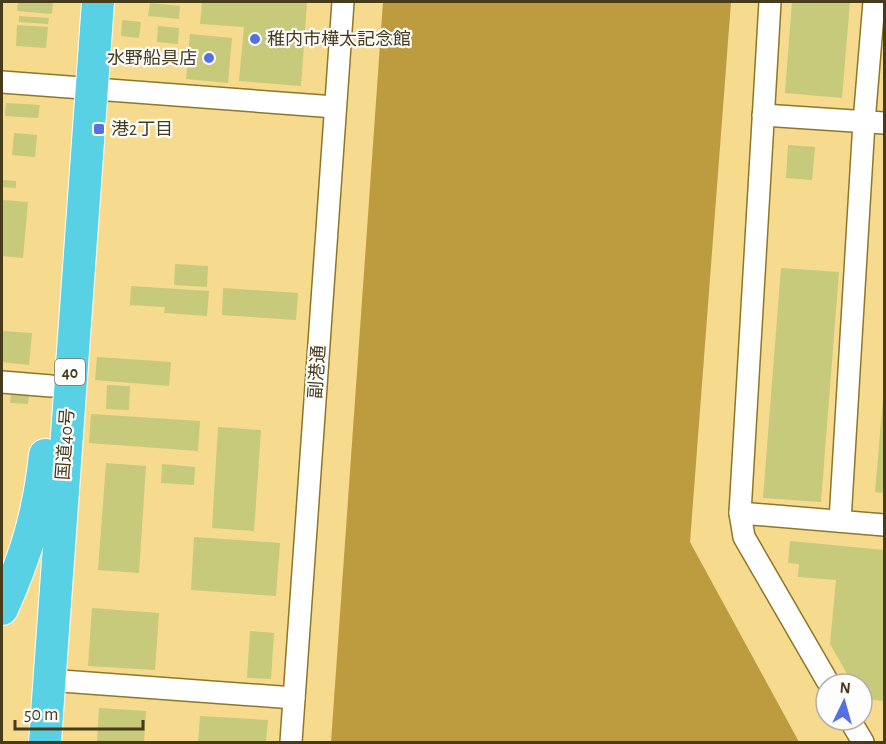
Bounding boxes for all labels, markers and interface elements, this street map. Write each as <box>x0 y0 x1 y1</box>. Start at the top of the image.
place label: 稚内市樺太記念館 <box>267 29 411 49</box>
marker: 稚内市樺太記念館 <box>248 32 262 46</box>
place label: 水野船具店 <box>107 48 197 68</box>
marker: 水野船具店 <box>202 51 216 65</box>
place label: 港2丁目 <box>111 120 173 139</box>
marker: 港2丁目 <box>92 122 106 136</box>
street label: 副港通 <box>306 344 329 400</box>
road number: 40 <box>55 359 85 385</box>
street label: 国道40号 <box>53 407 77 481</box>
north arrow <box>814 672 874 732</box>
text: N <box>839 680 851 697</box>
scale bar <box>15 693 142 731</box>
text: 50 m <box>24 706 58 724</box>

